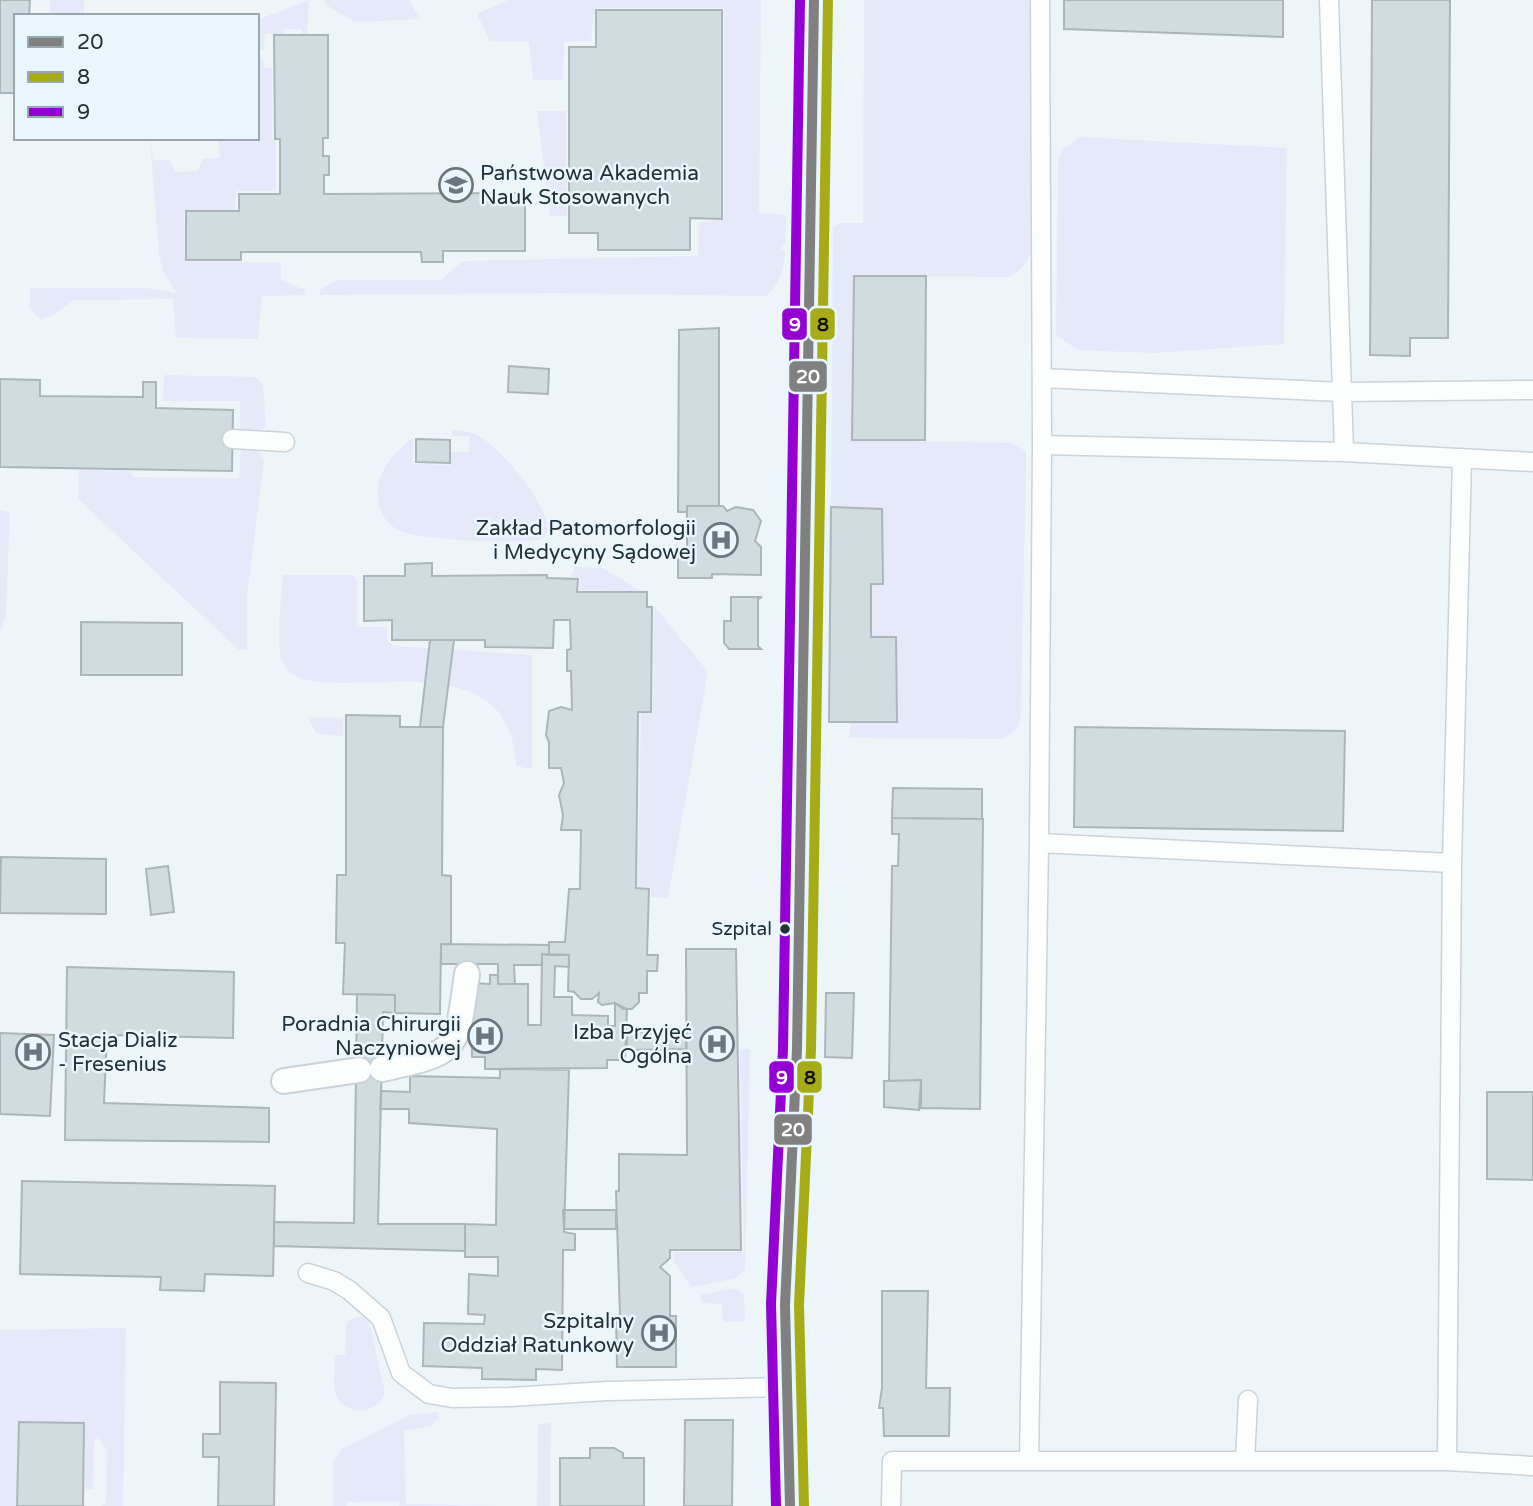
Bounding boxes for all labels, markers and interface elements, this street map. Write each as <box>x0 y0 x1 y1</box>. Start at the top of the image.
legend <box>14 14 259 140</box>
text: 20 <box>77 30 103 55</box>
text: 8 <box>77 65 90 90</box>
text: 9 <box>77 100 90 125</box>
place label: Państwowa Akademia Nauk Stosowanych <box>480 161 699 210</box>
school or university icon: Państwowa Akademia Nauk Stosowanych <box>437 166 475 204</box>
line badge: 9 <box>781 307 808 341</box>
line badge: 8 <box>809 307 836 341</box>
text: 9 <box>789 314 801 336</box>
text: 8 <box>817 314 829 336</box>
line badge: 20 <box>788 360 828 393</box>
text: 20 <box>796 366 820 388</box>
place label: Zakład Patomorfologii i Medycyny Sądowej <box>476 516 696 565</box>
hospital icon: Zakład Patomorfologii i Medycyny Sądowej <box>702 521 740 559</box>
place label: Szpital <box>711 918 772 940</box>
marker: Szpital <box>778 922 792 936</box>
place label: Poradnia Chirurgii Naczyniowej <box>281 1012 461 1061</box>
hospital icon: Poradnia Chirurgii Naczyniowej <box>466 1017 504 1055</box>
place label: Izba Przyjęć Ogólna <box>573 1020 692 1069</box>
hospital icon: Izba Przyjęć Ogólna <box>698 1025 736 1063</box>
place label: Stacja Dializ - Fresenius <box>58 1028 178 1077</box>
hospital icon: Stacja Dializ - Fresenius <box>14 1033 52 1071</box>
line badge: 9 <box>768 1060 795 1094</box>
line badge: 8 <box>796 1060 823 1094</box>
text: 9 <box>776 1067 788 1089</box>
text: 8 <box>804 1067 816 1089</box>
line badge: 20 <box>773 1113 813 1146</box>
text: 20 <box>781 1119 805 1141</box>
place label: Szpitalny Oddział Ratunkowy <box>441 1309 634 1358</box>
hospital icon: Szpitalny Oddział Ratunkowy <box>640 1314 678 1352</box>

